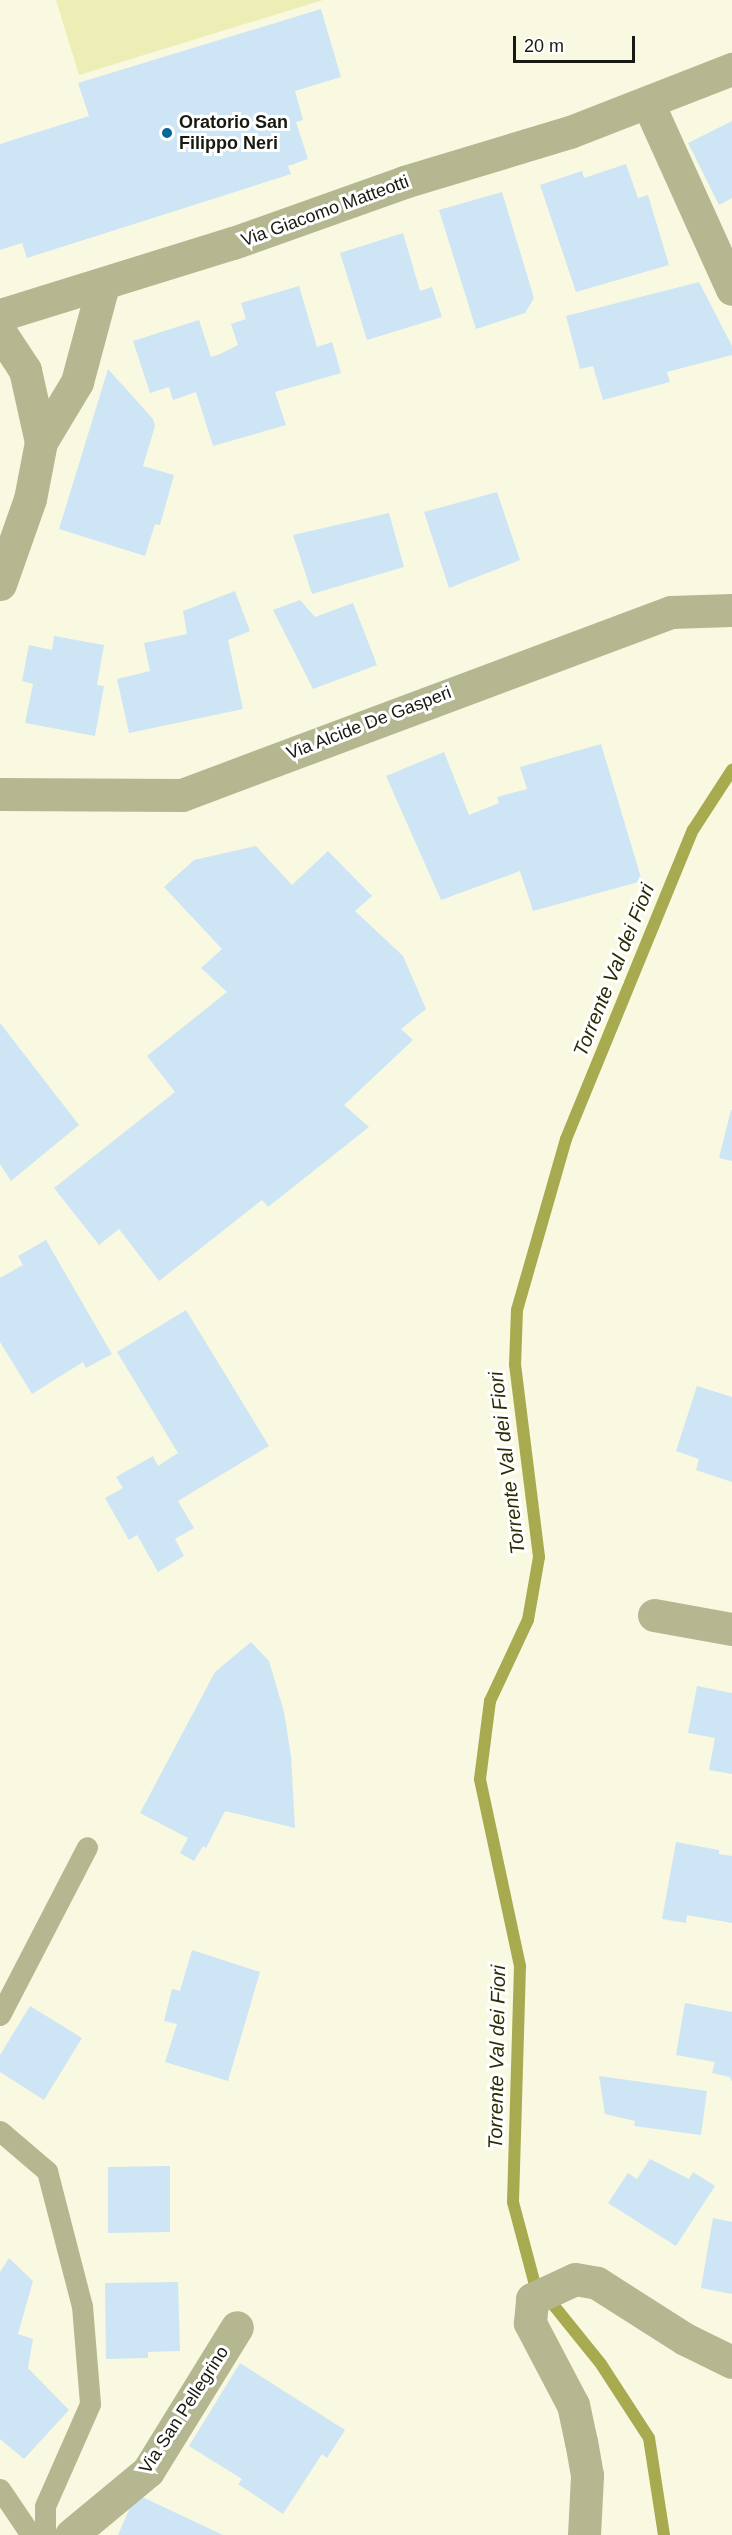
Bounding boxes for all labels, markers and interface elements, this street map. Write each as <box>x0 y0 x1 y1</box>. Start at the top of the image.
scale bar <box>516 24 638 62</box>
text: 20 m <box>524 36 564 56</box>
place label: Oratorio San Filippo Neri <box>179 112 288 154</box>
marker: Oratorio San Filippo Neri <box>160 126 174 140</box>
street label: Via Giacomo Matteotti <box>238 171 412 251</box>
street label: Via Alcide De Gasperi <box>283 681 455 765</box>
water label: Torrente Val dei Fiori <box>568 880 660 1060</box>
water label: Torrente Val dei Fiori <box>484 1370 530 1556</box>
water label: Torrente Val dei Fiori <box>483 1965 511 2149</box>
street label: Via San Pellegrino <box>135 2342 233 2478</box>

